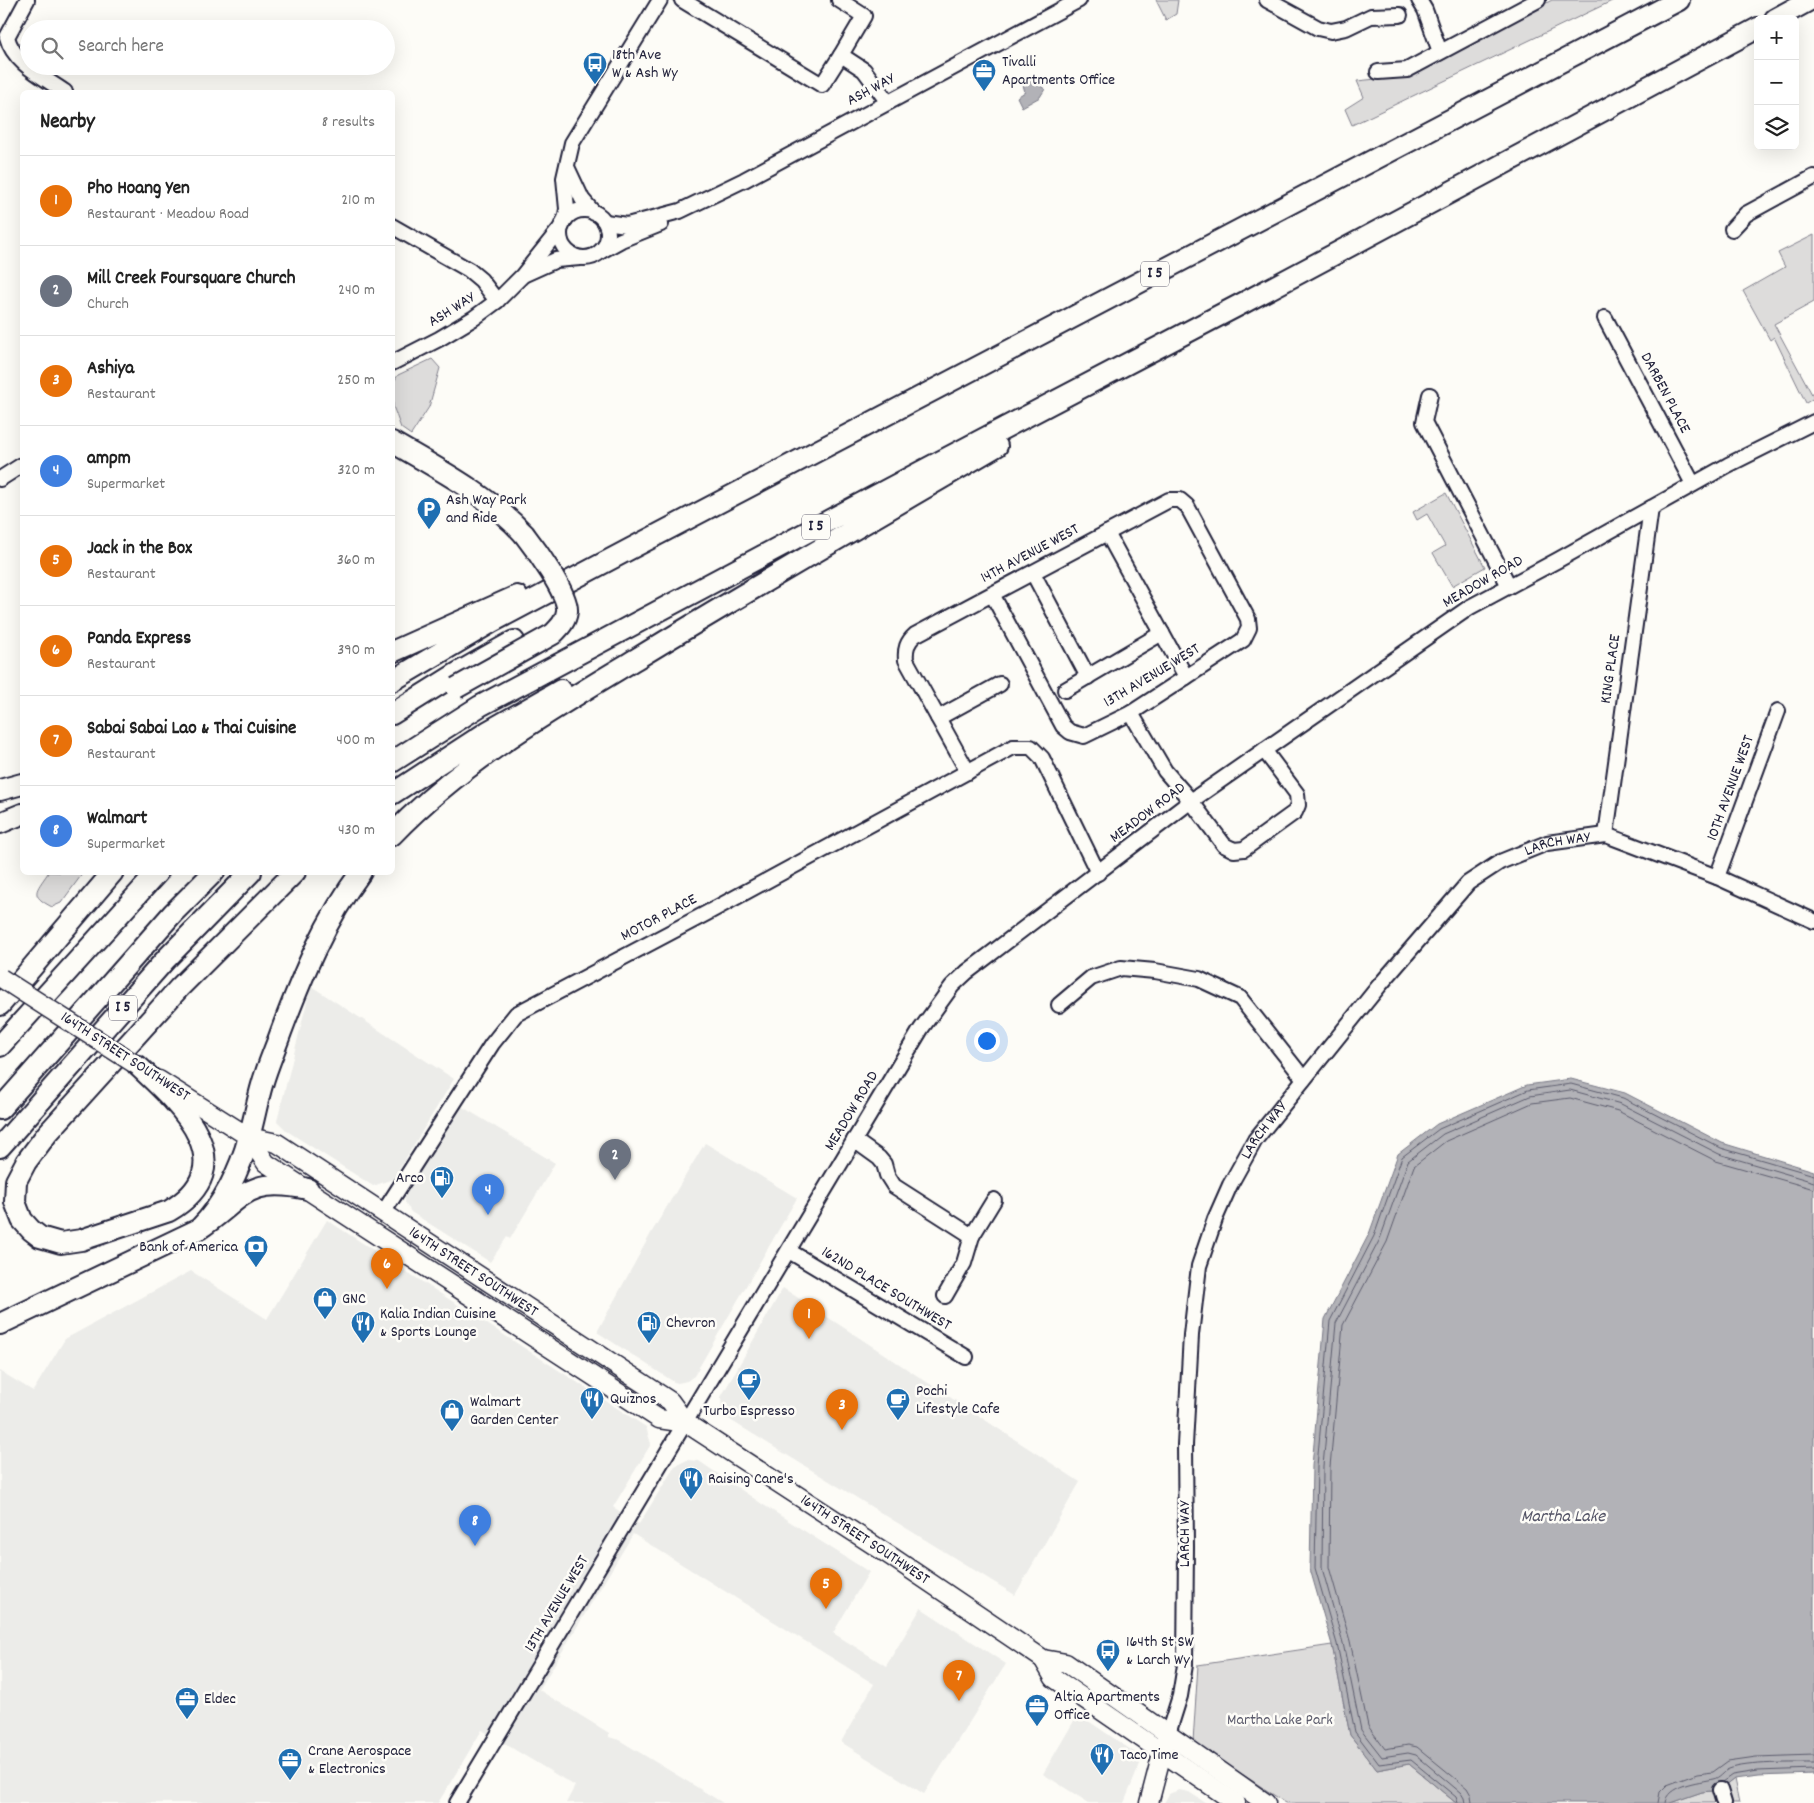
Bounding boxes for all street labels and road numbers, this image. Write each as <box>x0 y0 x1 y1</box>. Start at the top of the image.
street label: ASH WAY <box>843 67 900 112</box>
road number: I 5 <box>1141 262 1169 286</box>
street label: ASH WAY <box>424 286 481 333</box>
street label: DARBEN PLACE <box>1634 348 1696 438</box>
road number: I 5 <box>802 514 830 540</box>
street label: 14TH AVENUE WEST <box>977 518 1084 590</box>
street label: MEADOW ROAD <box>1438 550 1528 614</box>
street label: KING PLACE <box>1595 632 1627 705</box>
street label: 13TH AVENUE WEST <box>1099 638 1205 714</box>
street label: 10TH AVENUE WEST <box>1701 732 1761 844</box>
street label: MEADOW ROAD <box>1105 777 1191 849</box>
street label: LARCH WAY <box>1521 826 1593 862</box>
street label: MOTOR PLACE <box>617 888 702 948</box>
road number: I 5 <box>109 996 137 1020</box>
street label: 164TH STREET SOUTHWEST <box>56 1006 195 1108</box>
street label: MEADOW ROAD <box>819 1067 885 1155</box>
street label: LARCH WAY <box>1235 1096 1294 1164</box>
street label: 164TH STREET SOUTHWEST <box>404 1221 543 1323</box>
street label: 162ND PLACE SOUTHWEST <box>817 1241 956 1337</box>
street label: 164TH STREET SOUTHWEST <box>796 1489 935 1591</box>
street label: LARCH WAY <box>1174 1500 1197 1567</box>
street label: 13TH AVENUE WEST <box>519 1551 595 1657</box>

